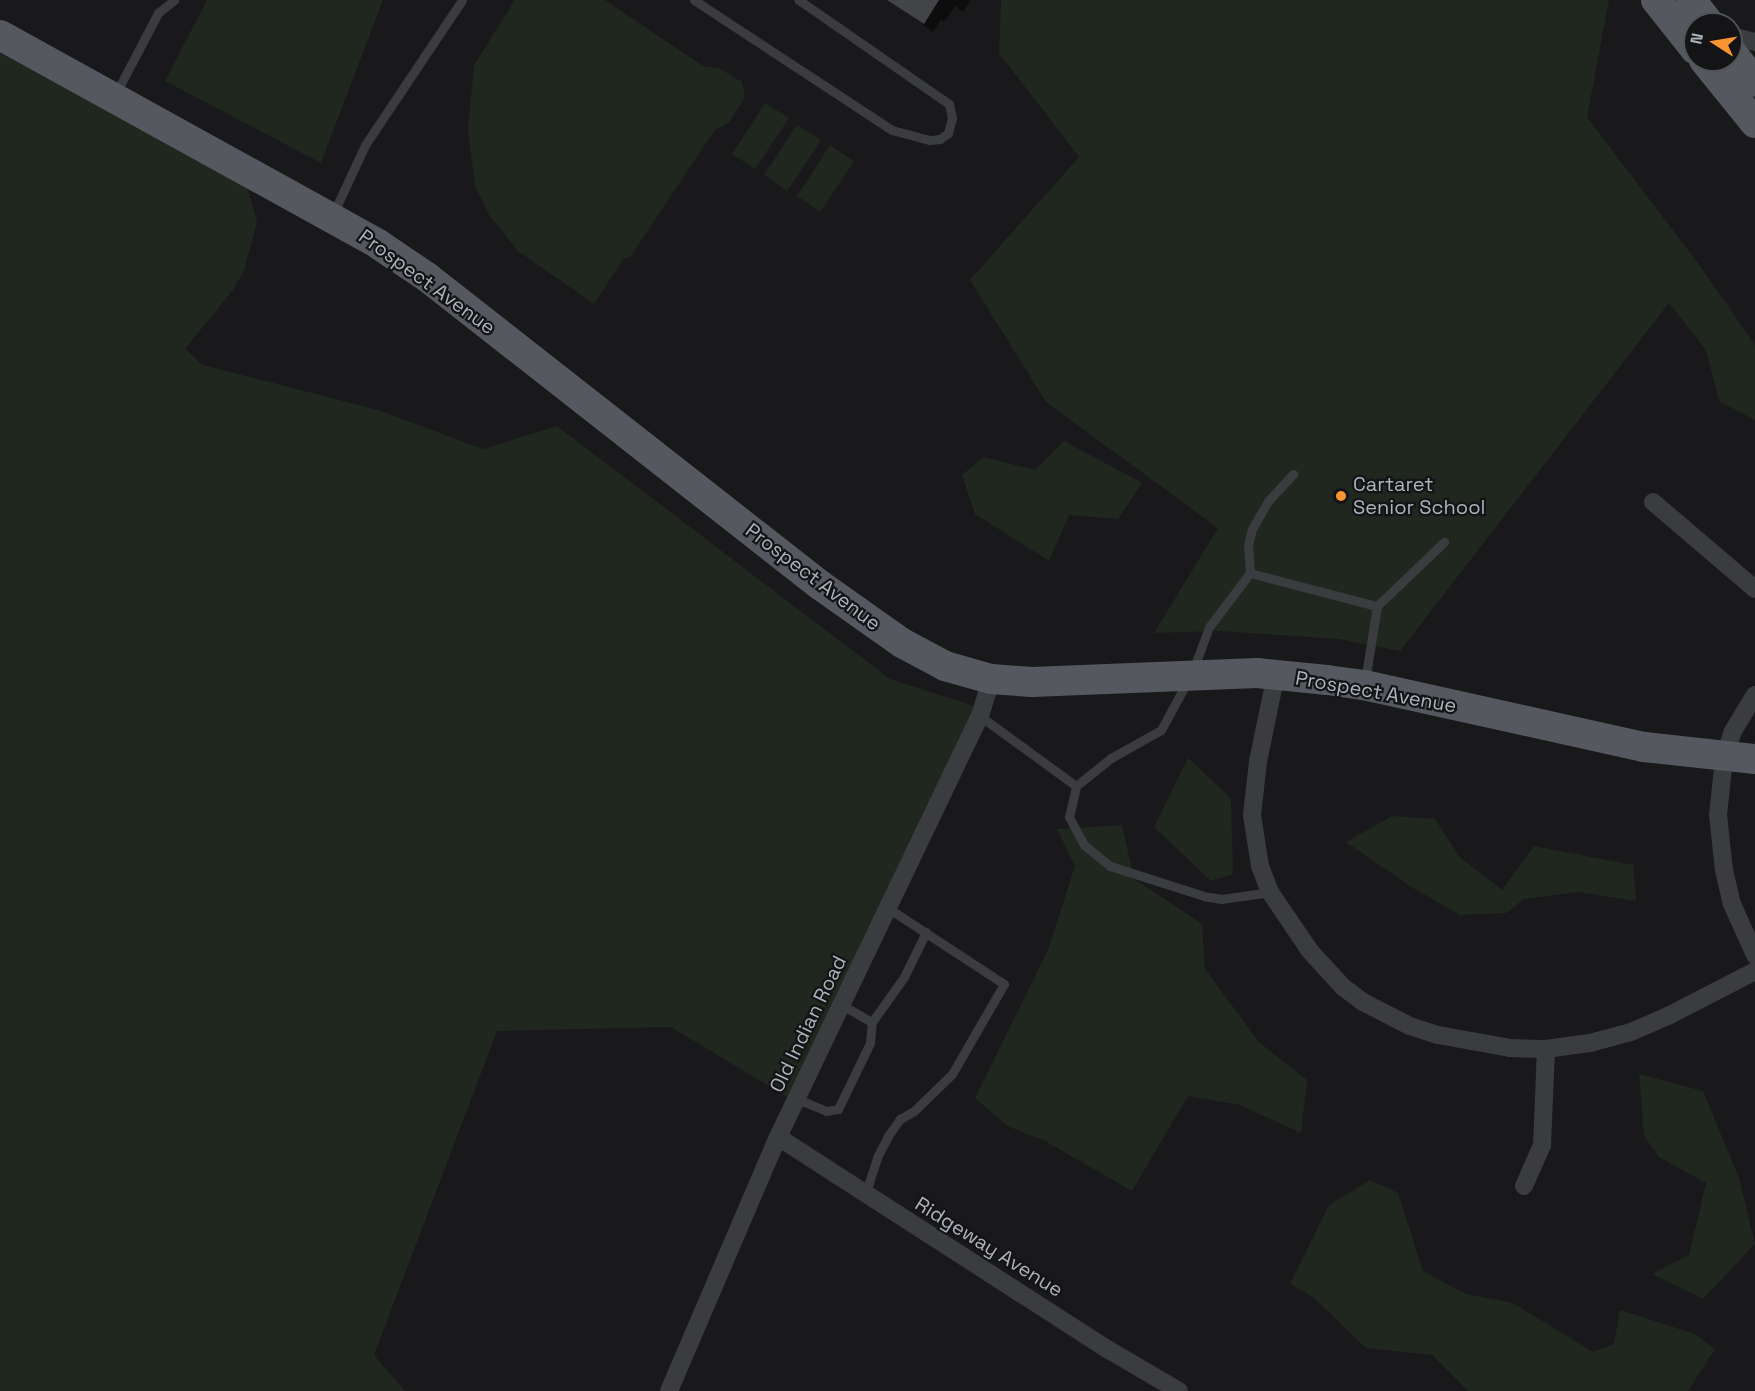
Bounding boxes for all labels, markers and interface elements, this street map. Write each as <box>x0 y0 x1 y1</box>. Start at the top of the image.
north arrow <box>1683 12 1743 72</box>
text: N <box>1685 31 1708 46</box>
street label: Prospect Avenue <box>354 224 500 340</box>
place label: Cartaret Senior School <box>1353 472 1485 519</box>
marker: Cartaret Senior School <box>1334 489 1348 503</box>
street label: Prospect Avenue <box>741 518 885 636</box>
street label: Prospect Avenue <box>1293 666 1459 718</box>
street label: Old Indian Road <box>765 952 851 1096</box>
street label: Ridgeway Avenue <box>911 1192 1067 1302</box>

